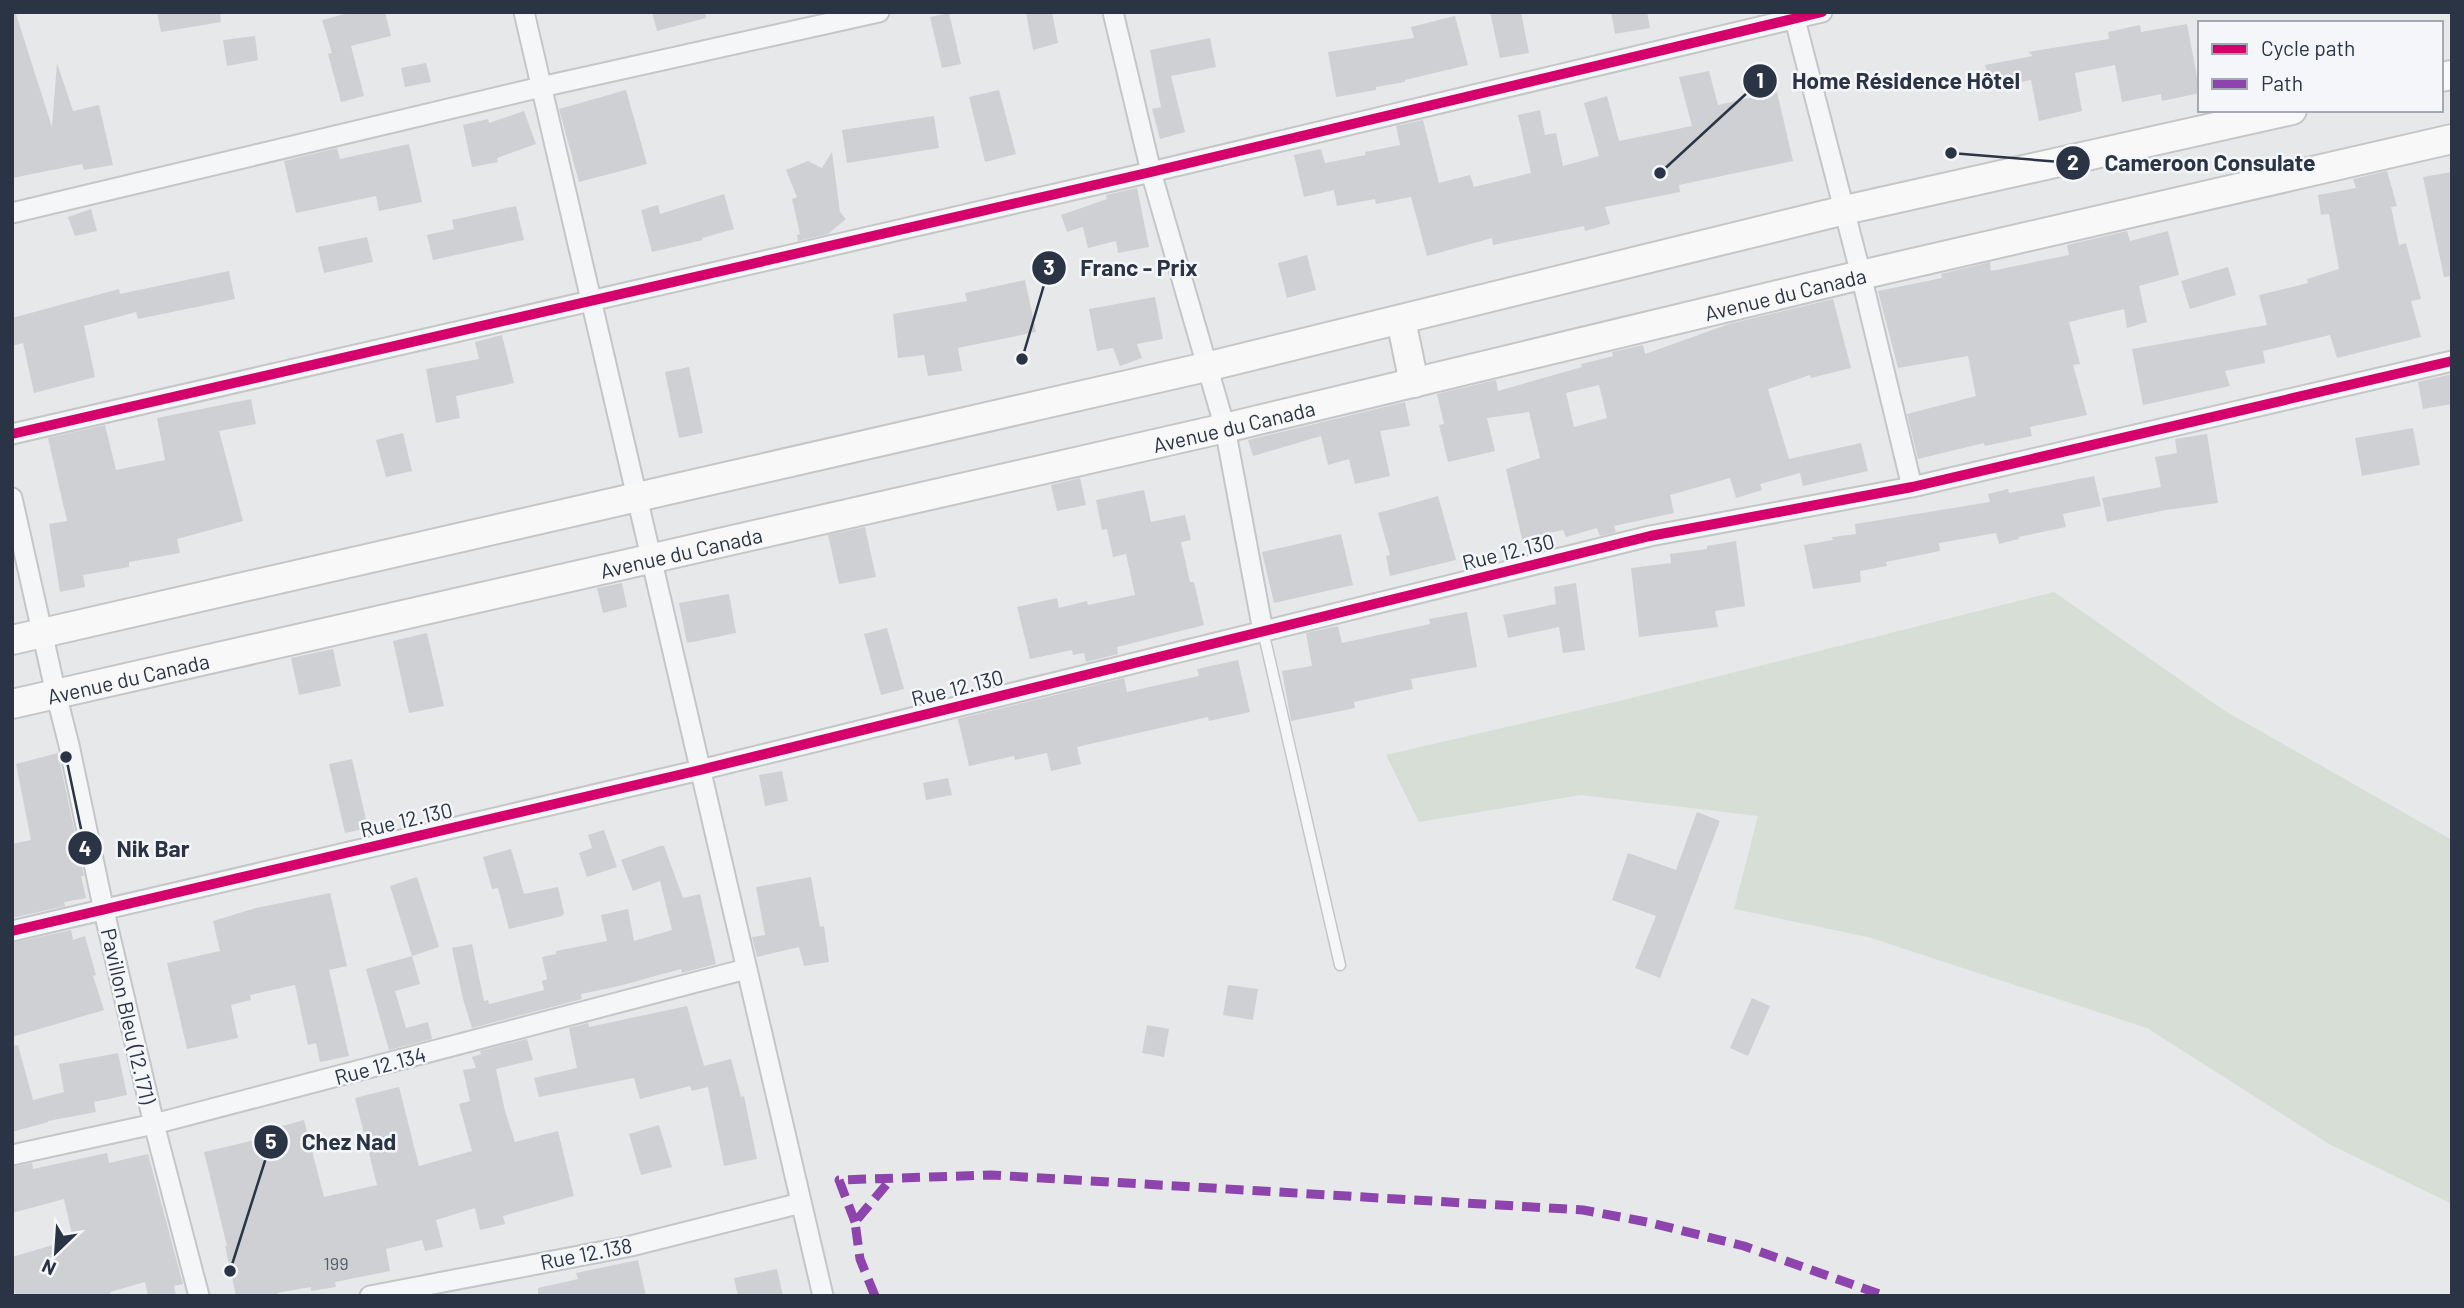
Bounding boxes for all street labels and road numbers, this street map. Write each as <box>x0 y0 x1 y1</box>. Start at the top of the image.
street label: Avenue du Canada <box>1702 262 1868 325</box>
street label: Avenue du Canada <box>1150 394 1317 457</box>
street label: Avenue du Canada <box>597 521 764 582</box>
street label: Rue 12.130 <box>1459 528 1557 574</box>
street label: Avenue du Canada <box>45 647 212 708</box>
street label: Rue 12.130 <box>908 664 1006 710</box>
street label: Rue 12.130 <box>357 796 455 842</box>
street label: Pavillon Bleu (12.171) <box>97 926 162 1107</box>
street label: Rue 12.134 <box>332 1041 428 1089</box>
street label: Rue 12.138 <box>538 1232 634 1274</box>

